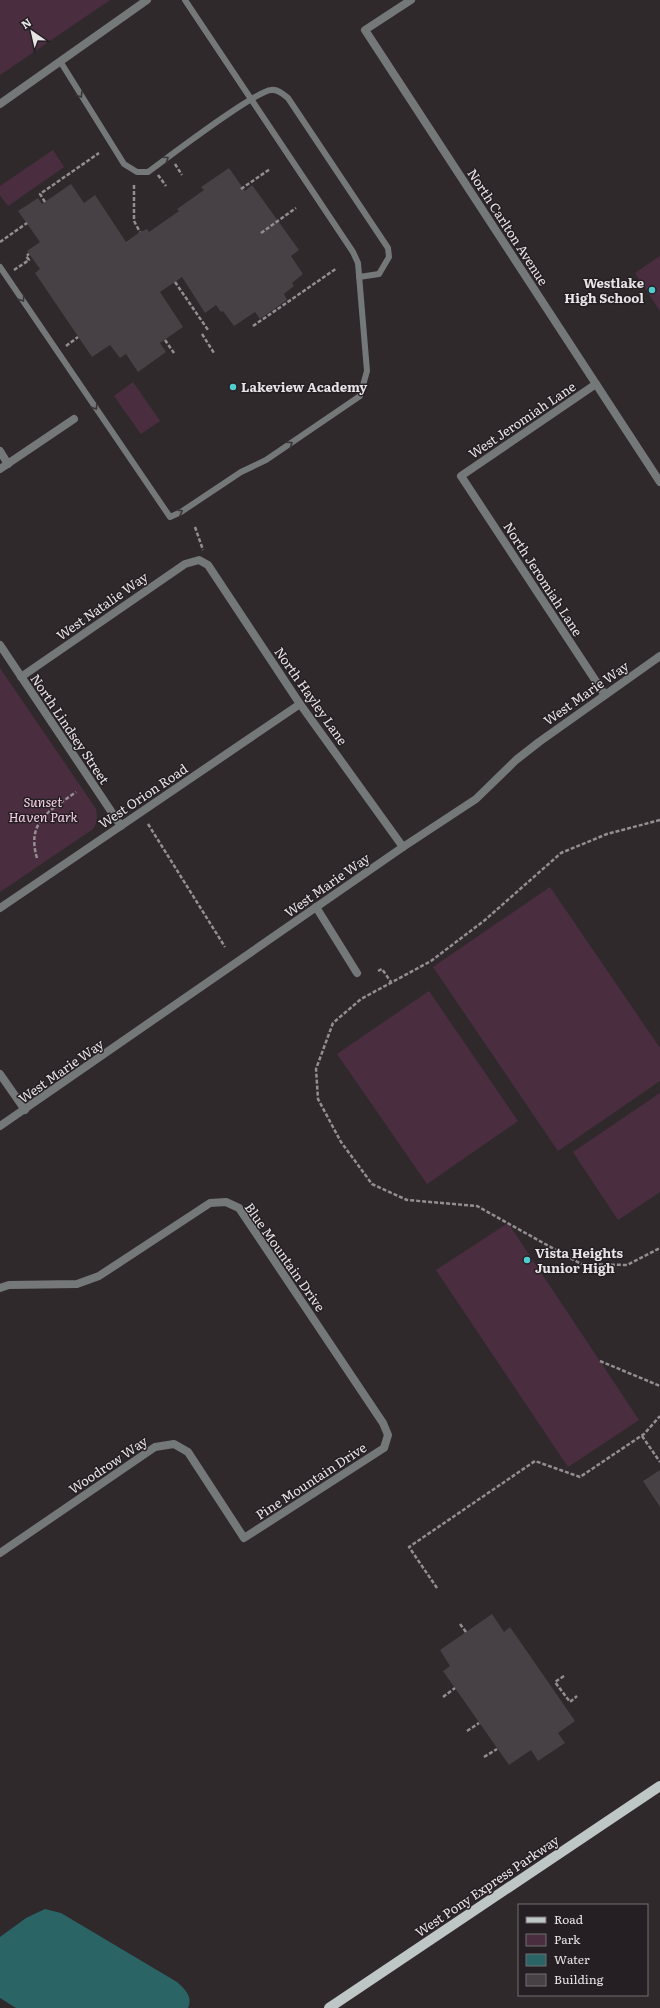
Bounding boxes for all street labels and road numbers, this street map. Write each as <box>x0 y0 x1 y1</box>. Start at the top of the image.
street label: North Carlton Avenue <box>463 165 553 289</box>
street label: West Jeromiah Lane <box>464 376 579 463</box>
street label: North Jeromiah Lane <box>499 518 588 640</box>
street label: West Natalie Way <box>52 567 152 644</box>
street label: North Hayley Lane <box>270 643 353 749</box>
street label: West Marie Way <box>539 656 633 729</box>
street label: North Lindsey Street <box>26 670 115 788</box>
street label: West Orion Road <box>94 759 191 832</box>
street label: West Marie Way <box>280 848 374 921</box>
street label: West Marie Way <box>14 1034 108 1107</box>
street label: Blue Mountain Drive <box>241 1198 330 1315</box>
street label: Woodrow Way <box>65 1431 151 1498</box>
street label: Pine Mountain Drive <box>252 1437 370 1524</box>
street label: West Pony Express Parkway <box>411 1830 563 1941</box>

